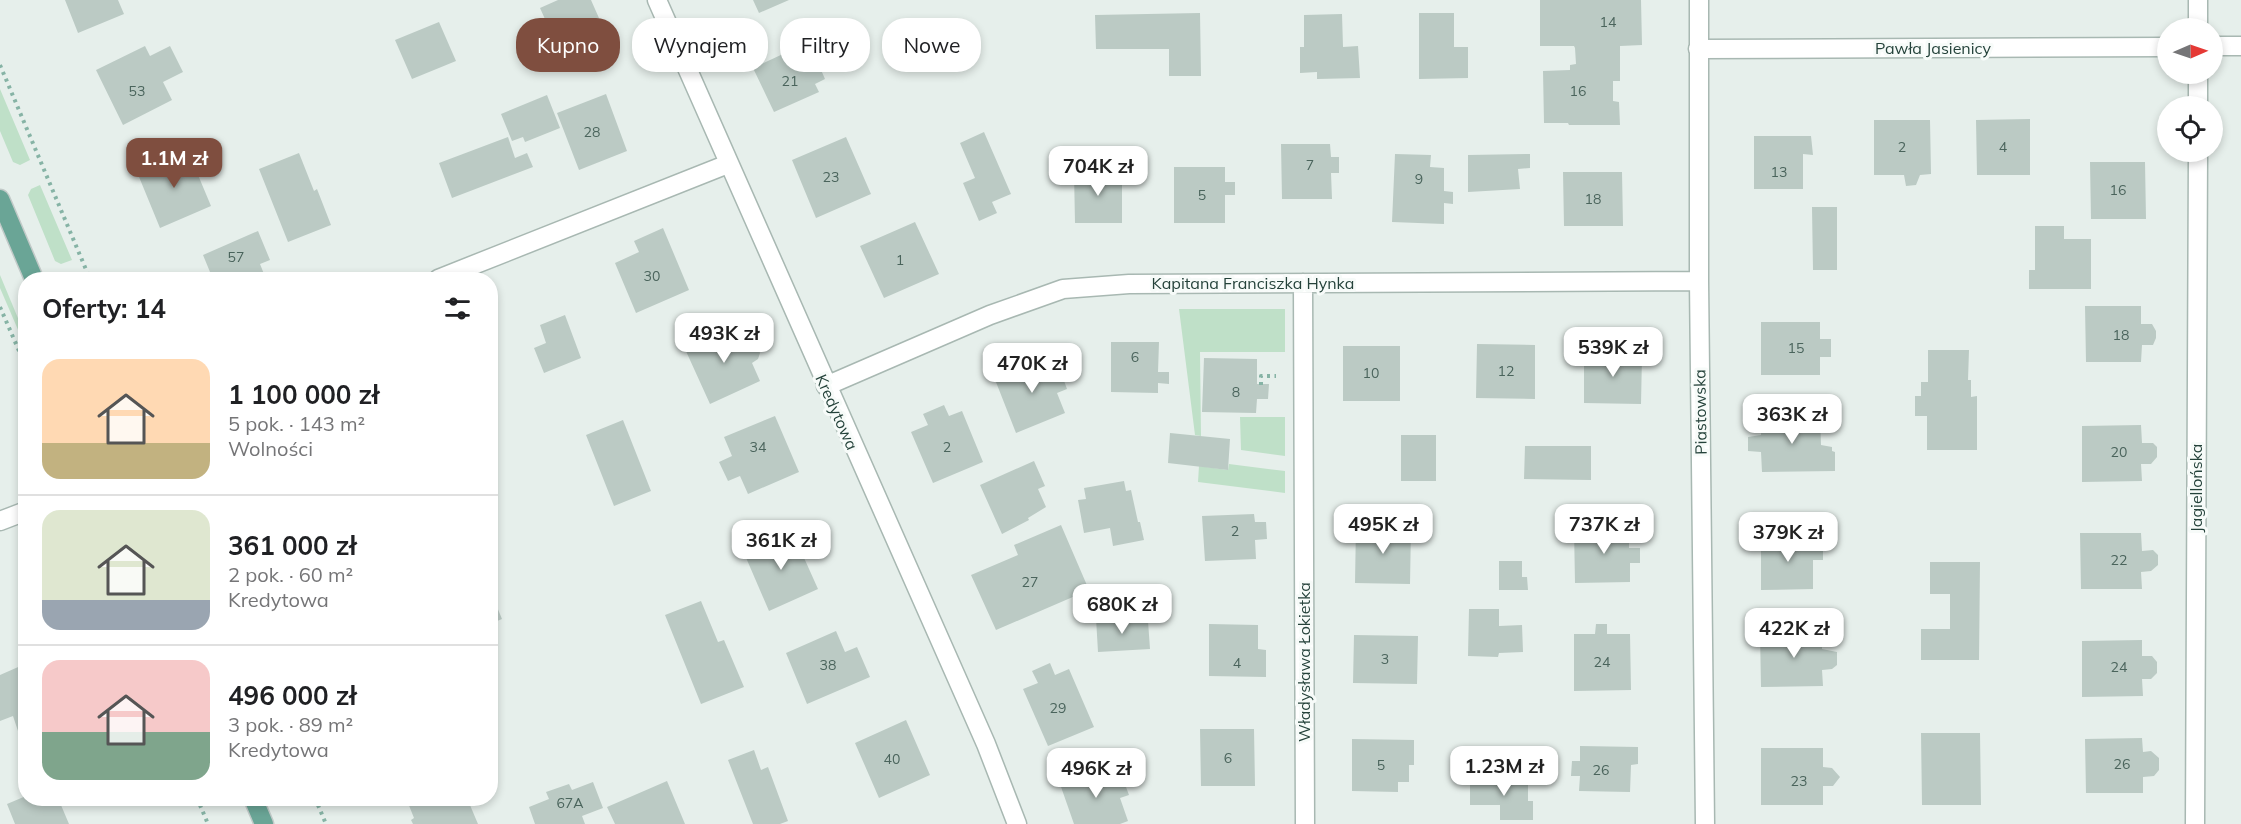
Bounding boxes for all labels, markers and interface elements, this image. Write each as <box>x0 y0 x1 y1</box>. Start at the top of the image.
house number: 14 <box>1600 13 1617 31</box>
chip: Kupno <box>516 18 620 72</box>
chip: Wynajem <box>632 18 768 72</box>
chip: Filtry <box>780 18 870 72</box>
chip: Nowe <box>882 18 981 72</box>
north arrow <box>2157 18 2223 84</box>
map controls <box>2157 18 2223 162</box>
street label: Pawła Jasienicy <box>1875 38 1992 58</box>
house number: 21 <box>782 72 798 90</box>
house number: 53 <box>129 82 145 100</box>
house number: 16 <box>1570 82 1586 100</box>
button: locate <box>2157 96 2223 162</box>
house number: 28 <box>584 123 600 141</box>
pin: 1.1M zł <box>119 138 229 189</box>
house number: 2 <box>1898 138 1906 156</box>
house number: 4 <box>1999 138 2008 156</box>
text: 1.1M zł <box>140 145 208 170</box>
pin: 704K zł <box>1043 146 1153 197</box>
text: 704K zł <box>1063 153 1133 178</box>
house number: 7 <box>1306 156 1314 174</box>
house number: 13 <box>1771 163 1787 181</box>
house number: 23 <box>823 168 839 186</box>
house number: 9 <box>1415 170 1423 188</box>
house number: 16 <box>2110 181 2126 199</box>
house number: 5 <box>1198 186 1206 204</box>
house number: 18 <box>1585 190 1601 208</box>
house number: 57 <box>228 248 244 266</box>
house number: 1 <box>896 251 904 269</box>
house number: 30 <box>644 267 660 285</box>
street label: Kapitana Franciszka Hynka <box>1152 273 1354 293</box>
text: Oferty: 14 <box>42 292 166 325</box>
icon: filters <box>441 292 474 325</box>
pin: 493K zł <box>669 313 779 364</box>
text: 493K zł <box>689 320 759 345</box>
house number: 18 <box>2113 326 2129 344</box>
pin: 539K zł <box>1558 327 1668 378</box>
text: 539K zł <box>1578 334 1648 359</box>
house number: 15 <box>1788 339 1804 357</box>
pin: 470K zł <box>977 343 1087 394</box>
house number: 6 <box>1131 348 1139 366</box>
text: 470K zł <box>997 350 1067 375</box>
house number: 12 <box>1498 362 1514 380</box>
house number: 10 <box>1363 364 1379 382</box>
street label: Piastowska <box>1689 369 1711 455</box>
street label: Kredytowa <box>811 371 863 453</box>
text: 1 100 000 zł <box>228 378 379 411</box>
icon: home <box>90 383 162 455</box>
house number: 8 <box>1232 383 1240 401</box>
pin: 363K zł <box>1737 394 1847 445</box>
text: 363K zł <box>1757 401 1827 426</box>
text: 5 pok. · 143 m² <box>228 411 365 436</box>
text: Wolności <box>228 436 313 461</box>
house number: 34 <box>750 438 767 456</box>
house number: 2 <box>943 438 951 456</box>
house number: 20 <box>2111 443 2127 461</box>
street label: Jagiellońska <box>2186 444 2206 532</box>
pin: 495K zł <box>1328 504 1438 555</box>
pin: 737K zł <box>1549 504 1659 555</box>
text: 495K zł <box>1348 511 1418 536</box>
text: 737K zł <box>1569 511 1639 536</box>
pin: 379K zł <box>1733 512 1843 563</box>
text: 379K zł <box>1753 519 1823 544</box>
pin: 361K zł <box>726 520 836 571</box>
house number: 2 <box>1231 522 1239 540</box>
text: 361K zł <box>746 527 816 552</box>
text: 361 000 zł <box>228 529 356 562</box>
icon: home <box>90 534 162 606</box>
house number: 22 <box>2111 551 2127 569</box>
text: 2 pok. · 60 m² <box>228 562 353 587</box>
house number: 27 <box>1022 573 1038 591</box>
street label: Władysława Łokietka <box>1294 582 1314 742</box>
pin: 680K zł <box>1067 584 1177 635</box>
text: Kredytowa <box>228 587 329 612</box>
text: 680K zł <box>1087 591 1157 616</box>
pin: 422K zł <box>1739 608 1849 659</box>
text: 422K zł <box>1759 615 1829 640</box>
house number: 3 <box>1381 650 1389 668</box>
house number: 24 <box>1594 653 1611 671</box>
house number: 4 <box>1233 654 1242 672</box>
house number: 38 <box>820 656 836 674</box>
house number: 24 <box>2111 658 2128 676</box>
text: 496 000 zł <box>228 679 356 712</box>
icon: home <box>90 684 162 756</box>
house number: 29 <box>1050 699 1066 717</box>
text: 3 pok. · 89 m² <box>228 712 353 737</box>
text: Kredytowa <box>228 737 329 762</box>
pin: 1.23M zł <box>1442 746 1566 797</box>
pin: 496K zł <box>1041 748 1151 799</box>
house number: 6 <box>1224 749 1232 767</box>
house number: 40 <box>884 750 900 768</box>
text: 1.23M zł <box>1464 753 1544 778</box>
text: 496K zł <box>1061 755 1131 780</box>
house number: 26 <box>2114 755 2130 773</box>
house number: 5 <box>1377 756 1385 774</box>
house number: 26 <box>1593 761 1609 779</box>
house number: 23 <box>1791 772 1807 790</box>
house number: 67A <box>556 794 584 812</box>

